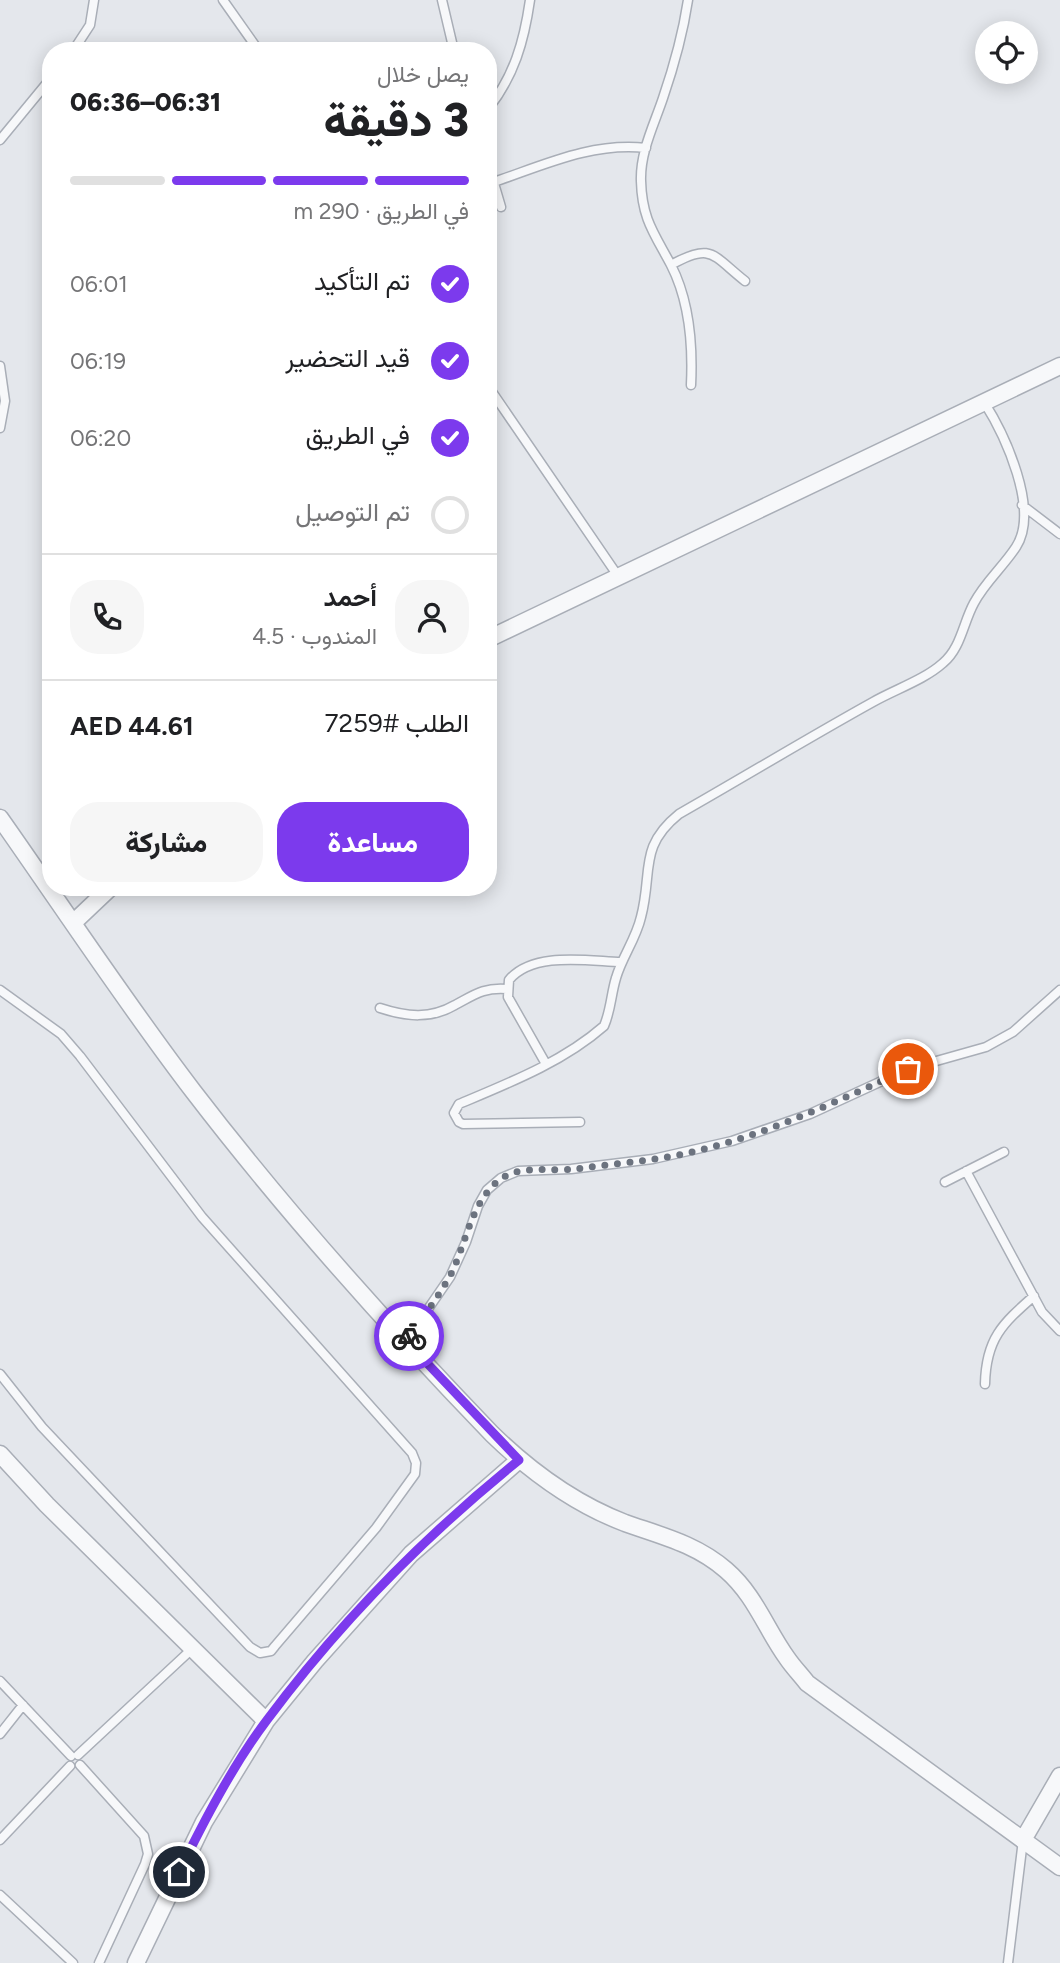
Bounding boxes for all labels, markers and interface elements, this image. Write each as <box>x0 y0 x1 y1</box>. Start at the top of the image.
map controls <box>975 21 1038 84</box>
button: locate <box>975 21 1038 84</box>
text: يصل خلال <box>377 60 469 88</box>
text: 06:31–06:36 <box>70 86 221 118</box>
text: 3 دقيقة <box>323 92 469 148</box>
text: في الطريق · 290 m <box>294 197 469 225</box>
text: تم التأكيد <box>314 265 410 297</box>
icon: check <box>431 265 469 303</box>
text: 06:01 <box>70 270 128 298</box>
text: قيد التحضير <box>285 342 410 374</box>
icon: check <box>431 342 469 380</box>
text: 06:19 <box>70 347 126 375</box>
text: في الطريق <box>306 419 410 451</box>
icon: check <box>431 419 469 457</box>
text: 06:20 <box>70 424 131 452</box>
text: تم التوصيل <box>295 496 410 528</box>
button: phone <box>70 580 144 654</box>
button: person <box>395 580 469 654</box>
text: أحمد <box>324 581 377 613</box>
text: المندوب · 4.5 <box>252 622 377 650</box>
text: الطلب #7259 <box>325 707 469 739</box>
text: AED 44.61 <box>70 710 194 742</box>
button: مشاركة <box>70 802 263 882</box>
button: مساعدة <box>277 802 469 882</box>
pin <box>878 1039 938 1099</box>
icon: bag <box>889 1050 927 1088</box>
courier <box>374 1301 444 1371</box>
icon: bike <box>390 1317 428 1355</box>
pin <box>149 1842 209 1902</box>
icon: home <box>160 1853 198 1891</box>

